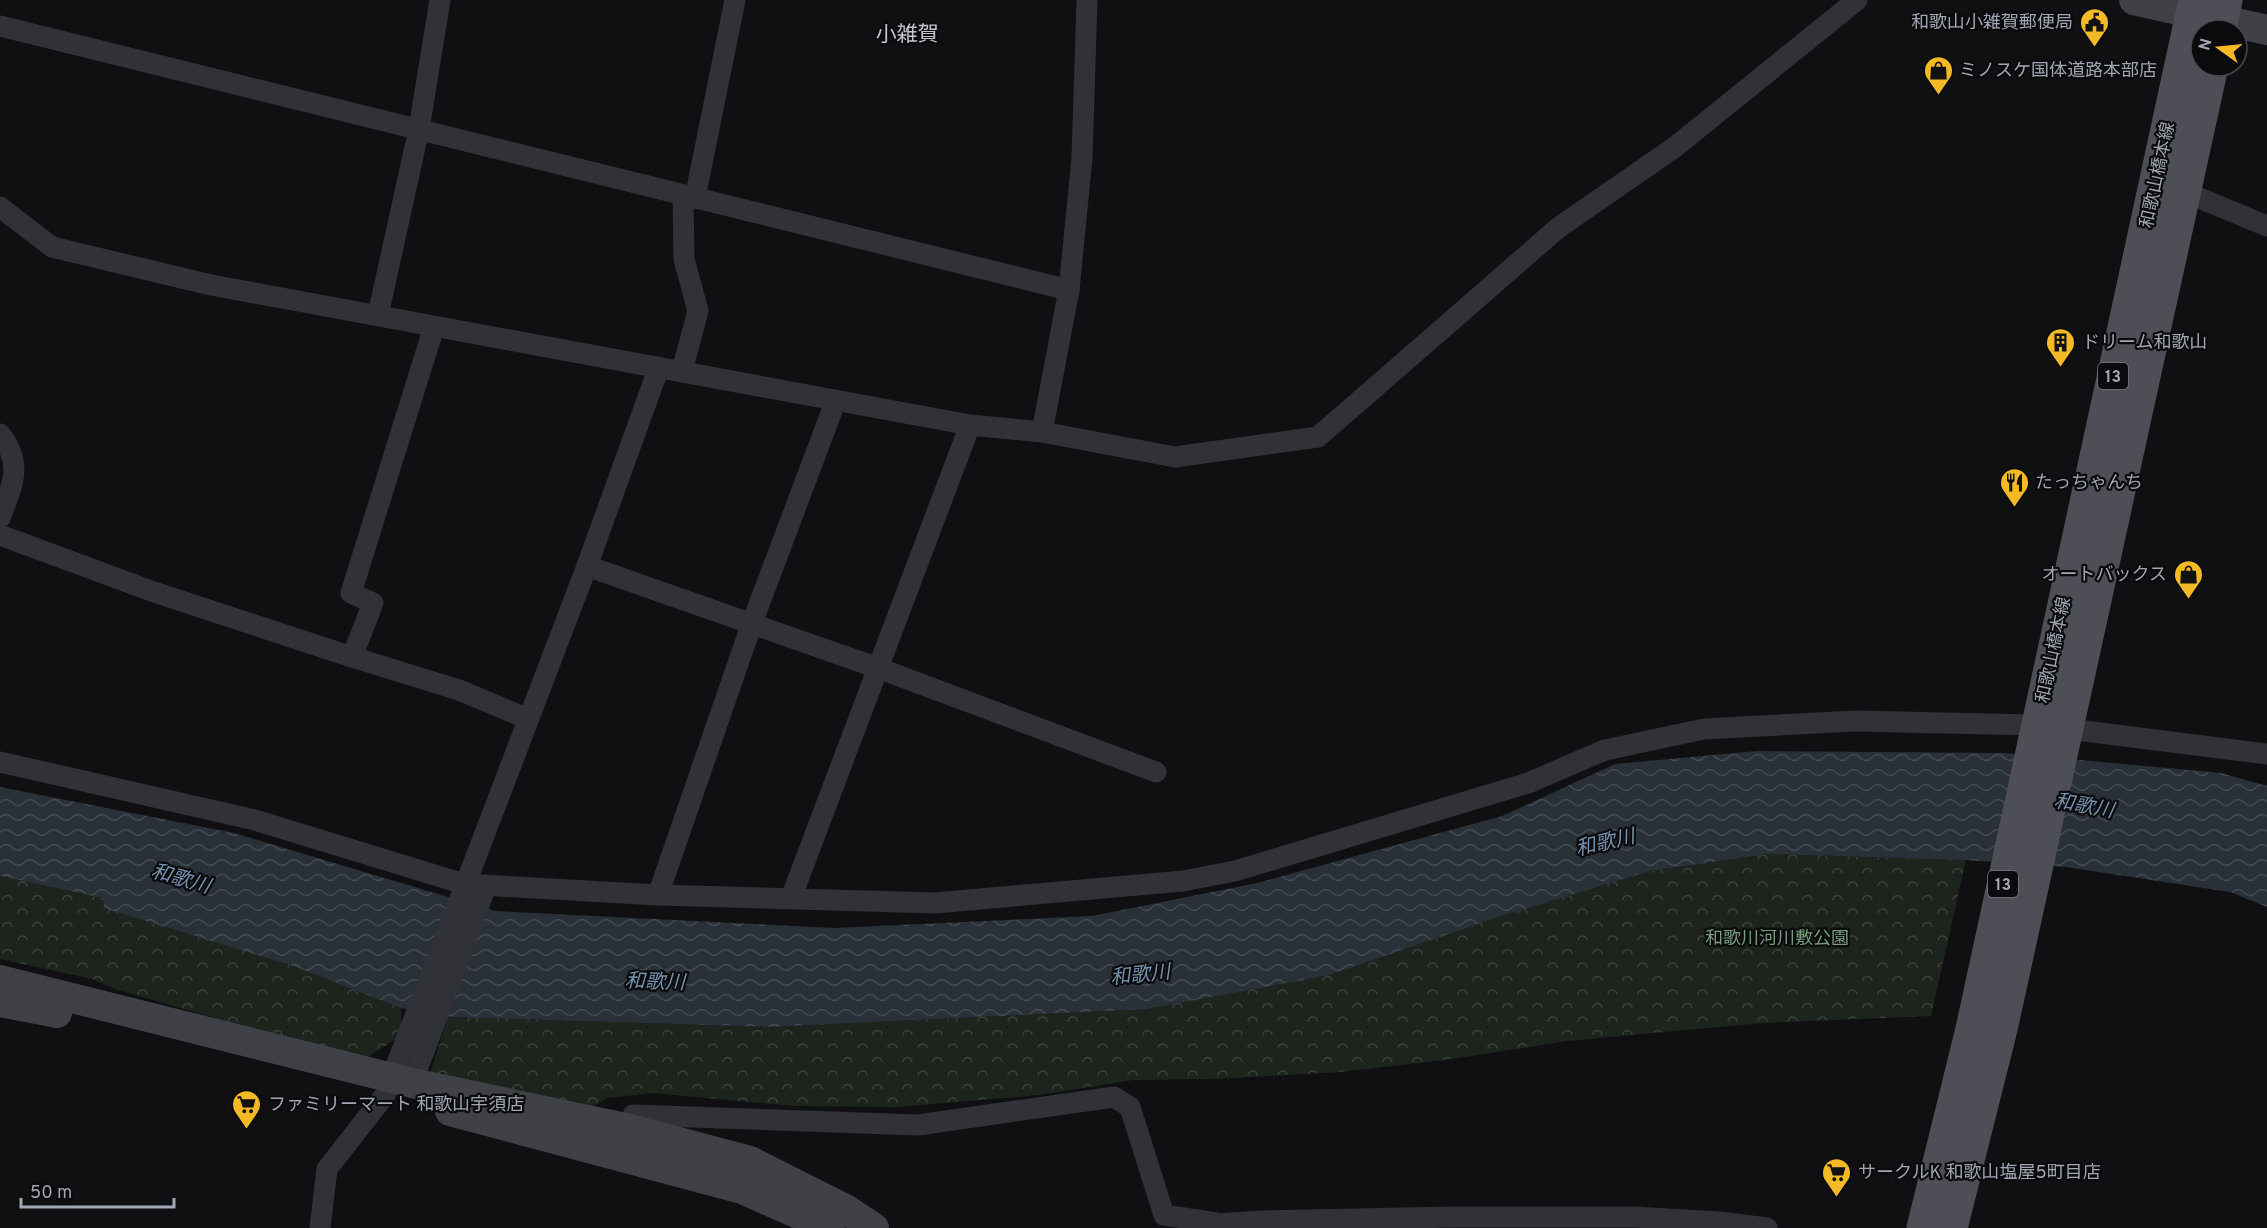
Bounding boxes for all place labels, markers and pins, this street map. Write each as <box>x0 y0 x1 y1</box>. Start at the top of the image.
public building icon: 和歌山小雑賀郵便局 <box>2078 6 2110 48</box>
place label: 和歌山小雑賀郵便局 <box>1911 12 2073 35</box>
shop icon: ミノスケ国体道路本部店 <box>1922 54 1954 96</box>
place label: ミノスケ国体道路本部店 <box>1959 60 2157 83</box>
building icon: ドリーム和歌山 <box>2045 326 2077 368</box>
place label: ドリーム和歌山 <box>2082 332 2207 355</box>
restaurant icon: たっちゃんち <box>1998 466 2030 508</box>
place label: たっちゃんち <box>2035 472 2143 495</box>
shop icon: オートバックス <box>2172 558 2204 600</box>
place label: オートバックス <box>2042 564 2167 587</box>
supermarket icon: ファミリーマート 和歌山宇須店 <box>231 1088 263 1130</box>
place label: ファミリーマート 和歌山宇須店 <box>268 1094 524 1117</box>
supermarket icon: サークルK 和歌山塩屋5町目店 <box>1821 1156 1853 1198</box>
place label: サークルK 和歌山塩屋5町目店 <box>1858 1162 2101 1185</box>

